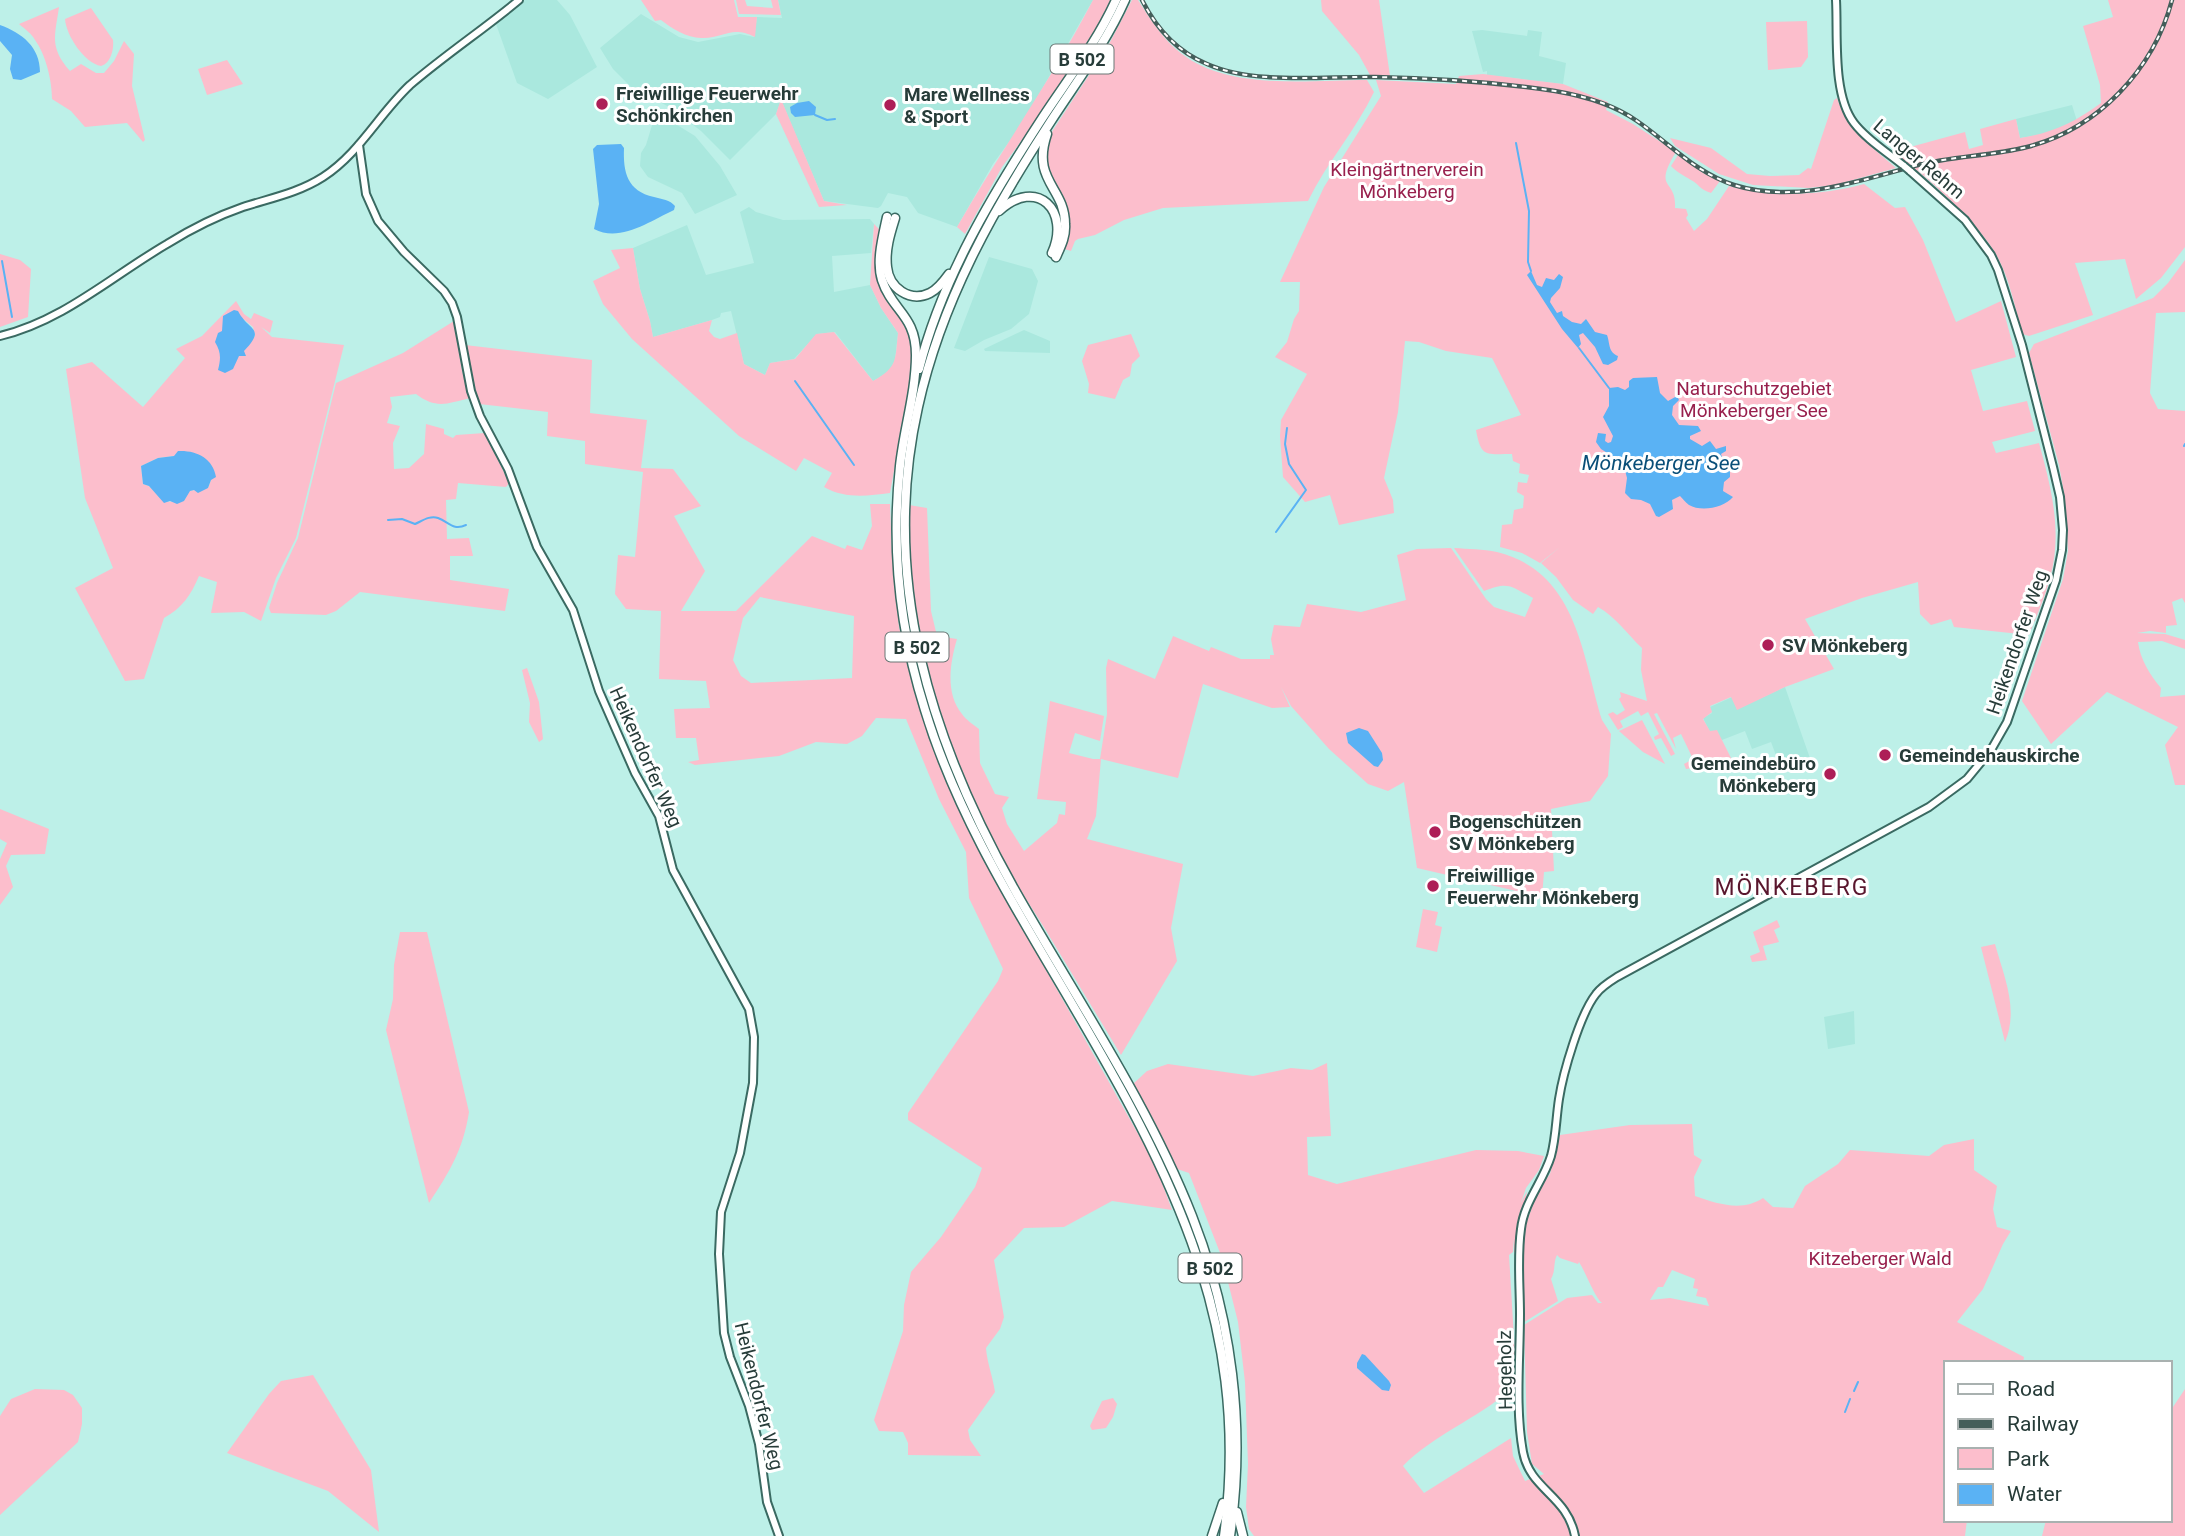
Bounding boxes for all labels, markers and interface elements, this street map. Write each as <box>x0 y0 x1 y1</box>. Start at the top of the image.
road number: B 502 <box>1050 44 1114 74</box>
place label: Freiwillige Feuerwehr Schönkirchen <box>616 82 799 127</box>
place label: Mare Wellness & Sport <box>904 83 1030 128</box>
marker: Freiwillige Feuerwehr Schönkirchen <box>594 96 610 112</box>
marker: Mare Wellness & Sport <box>882 97 898 113</box>
street label: Langer Rehm <box>1869 114 1969 204</box>
park label: Kleingärtnerverein Mönkeberg <box>1330 158 1484 203</box>
park label: Naturschutzgebiet Mönkeberger See <box>1676 377 1832 422</box>
water label: Mönkeberger See <box>1582 451 1740 475</box>
street label: Heikendorfer Weg <box>1981 567 2053 717</box>
road number: B 502 <box>886 632 948 662</box>
place label: SV Mönkeberg <box>1782 634 1908 657</box>
marker: SV Mönkeberg <box>1760 637 1776 653</box>
street label: Heikendorfer Weg <box>605 683 687 831</box>
place label: Gemeindehauskirche <box>1899 744 2080 767</box>
marker: Gemeindehauskirche <box>1877 747 1893 763</box>
place label: Gemeindebüro Mönkeberg <box>1691 752 1816 797</box>
marker: Gemeindebüro Mönkeberg <box>1822 766 1838 782</box>
place label: Bogenschützen SV Mönkeberg <box>1449 810 1581 855</box>
marker: Bogenschützen SV Mönkeberg <box>1427 824 1443 840</box>
place label: Freiwillige Feuerwehr Mönkeberg <box>1447 864 1639 909</box>
district label: MÖNKEBERG <box>1714 873 1870 901</box>
marker: Freiwillige Feuerwehr Mönkeberg <box>1425 878 1441 894</box>
park label: Kitzeberger Wald <box>1808 1247 1952 1270</box>
road number: B 502 <box>1178 1254 1242 1282</box>
street label: Heikendorfer Weg <box>730 1320 788 1472</box>
street label: Hegeholz <box>1493 1330 1517 1410</box>
legend <box>1944 1361 2171 1522</box>
text: Road <box>2007 1377 2055 1401</box>
text: Railway <box>2007 1412 2079 1436</box>
text: Park <box>2007 1447 2050 1471</box>
text: Water <box>2007 1482 2062 1506</box>

